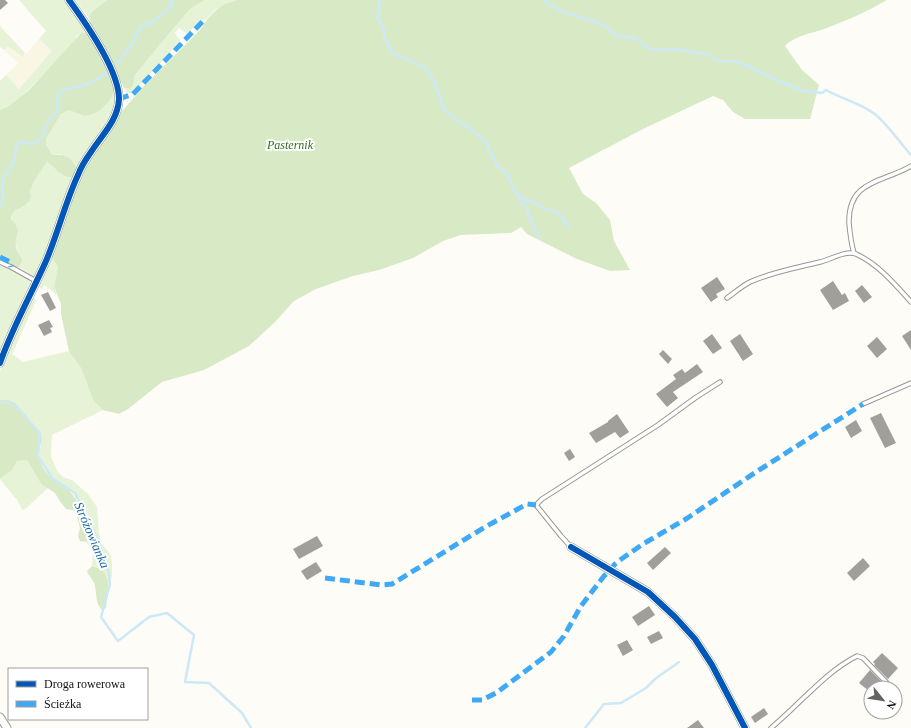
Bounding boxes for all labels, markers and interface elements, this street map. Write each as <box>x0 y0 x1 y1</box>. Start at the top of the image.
park label: Pasternik <box>266 138 314 152</box>
water label: Stróżowianka <box>71 499 113 571</box>
legend <box>8 668 148 720</box>
text: Droga rowerowa <box>44 677 126 691</box>
north arrow <box>863 680 903 720</box>
text: Ścieżka <box>44 697 82 711</box>
text: N <box>884 699 899 711</box>

